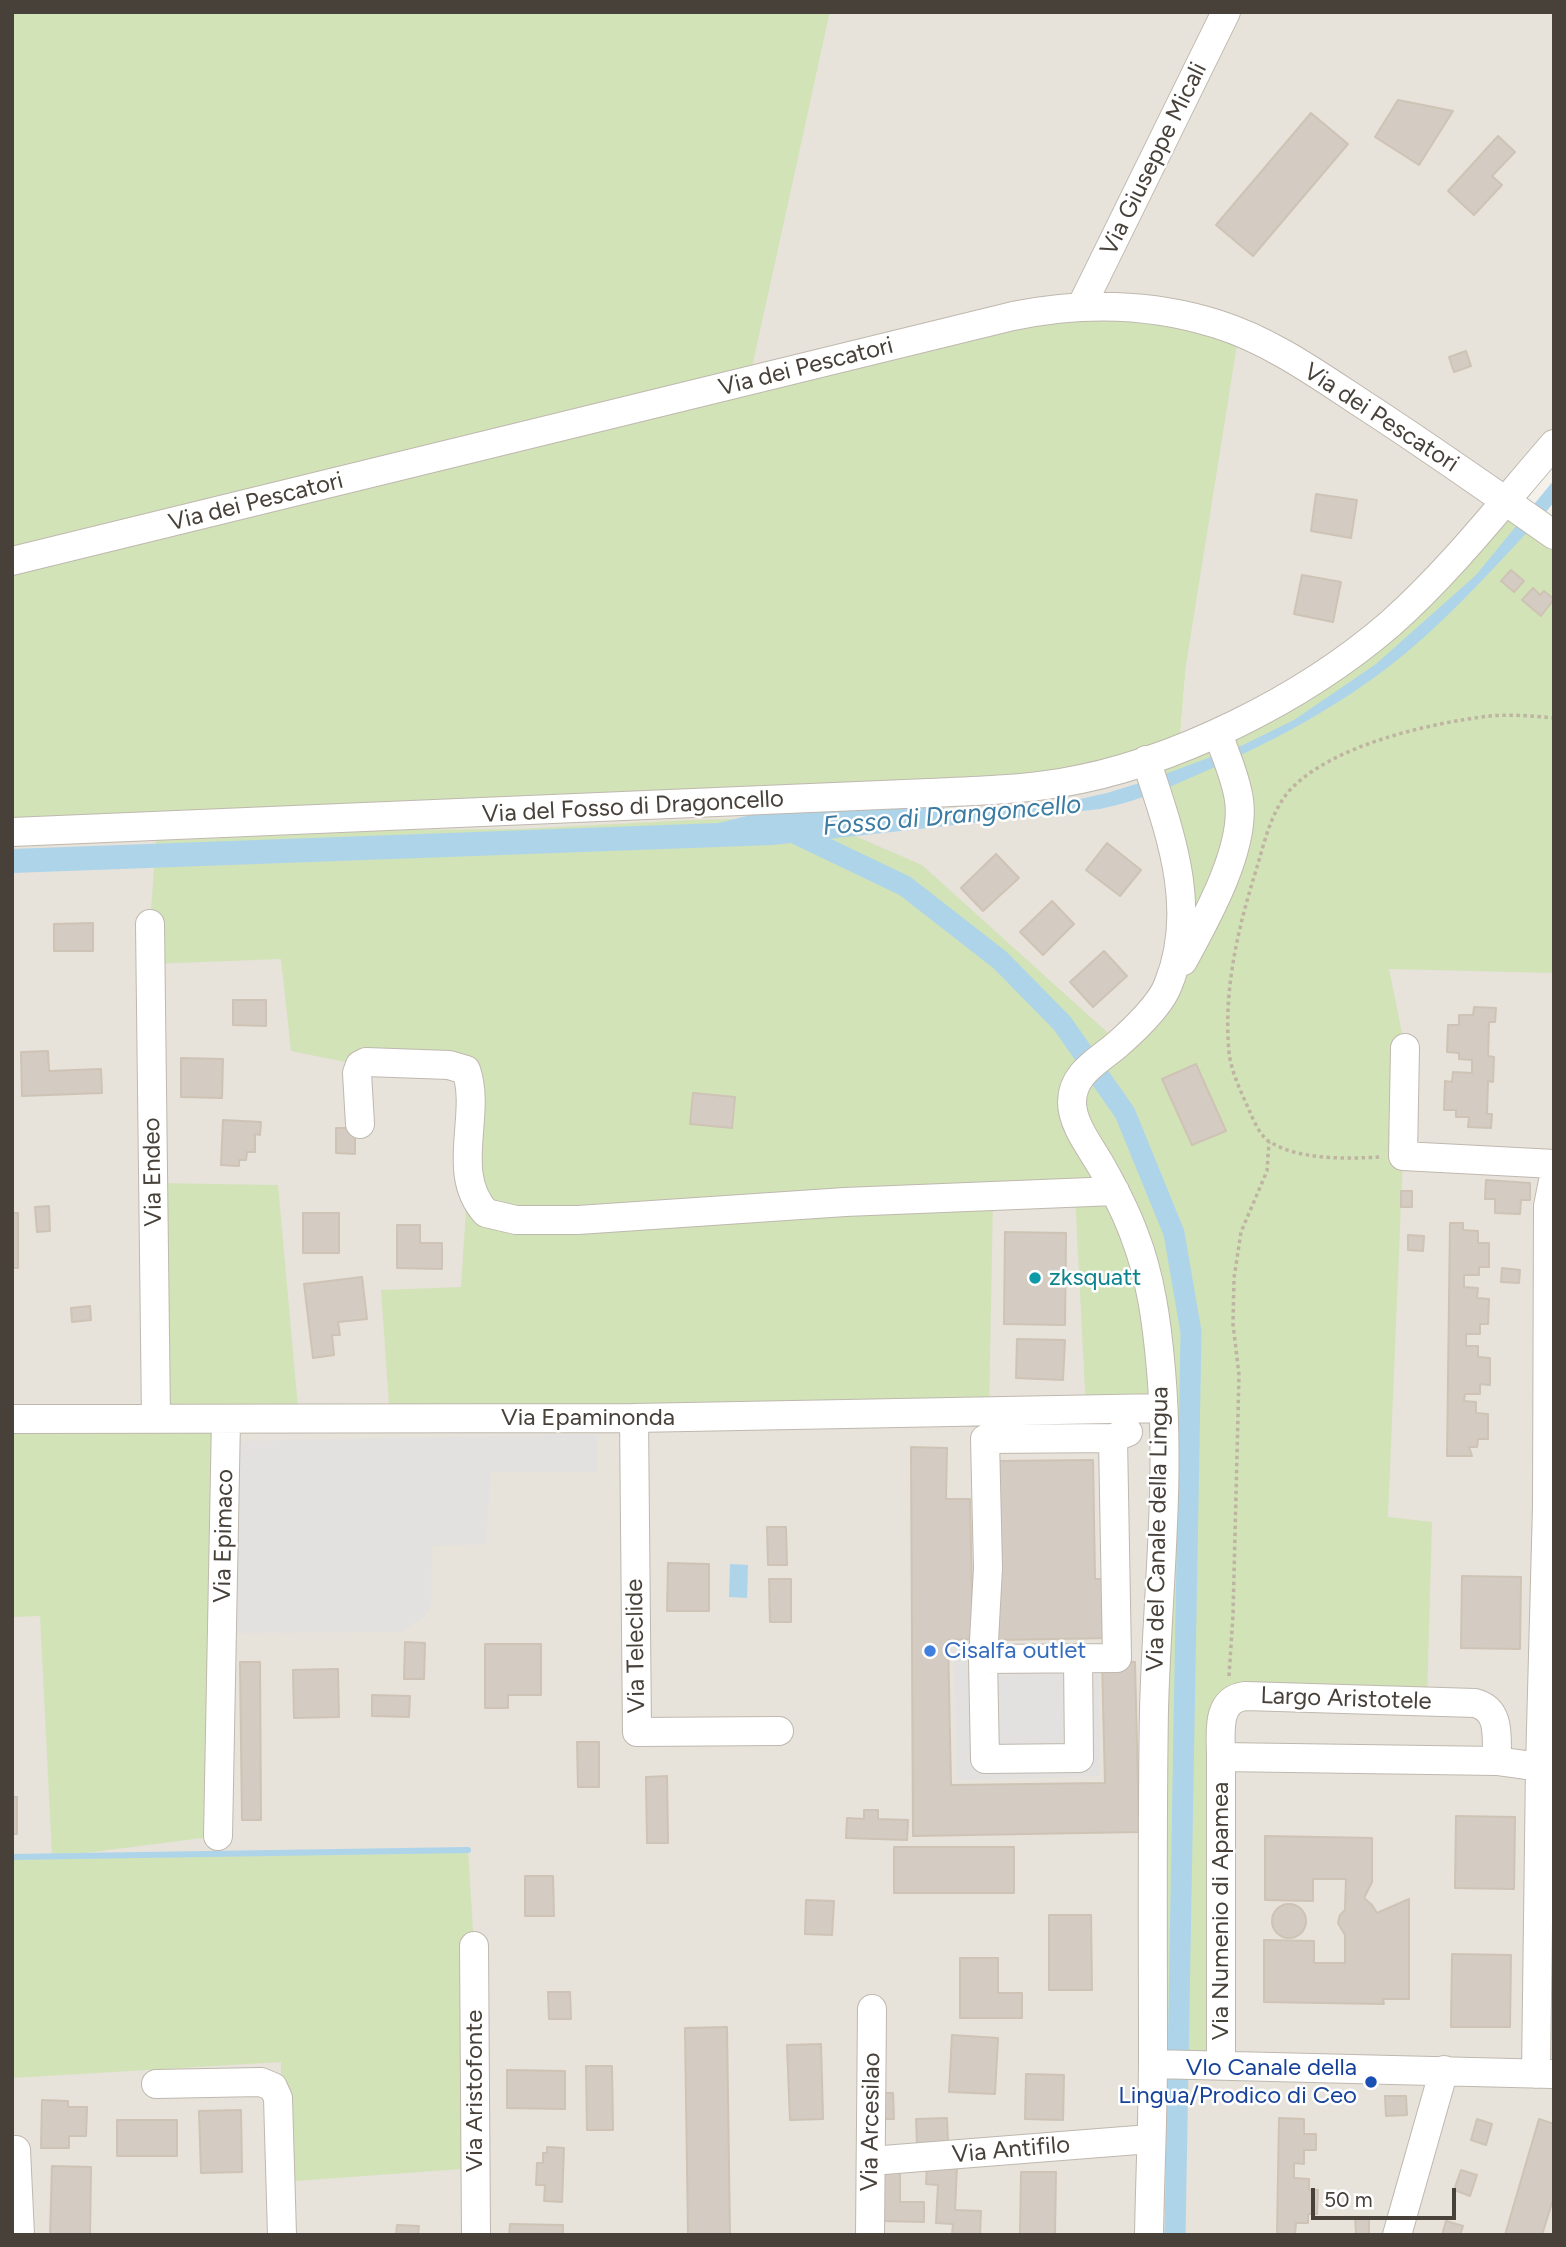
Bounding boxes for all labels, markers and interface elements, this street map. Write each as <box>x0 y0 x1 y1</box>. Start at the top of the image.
street label: Via Giuseppe Micali <box>1095 58 1213 260</box>
street label: Via dei Pescatori <box>716 331 896 403</box>
street label: Via dei Pescatori <box>1298 357 1464 479</box>
street label: Via dei Pescatori <box>166 466 346 538</box>
street label: Via del Fosso di Dragoncello <box>481 785 785 829</box>
water label: Fosso di Drangoncello <box>822 789 1082 843</box>
street label: Via Endeo <box>138 1117 168 1227</box>
place label: zksquatt <box>1049 1264 1141 1292</box>
marker: zksquatt <box>1027 1270 1043 1286</box>
street label: Via del Canale della Lingua <box>1141 1386 1175 1672</box>
street label: Via Epaminonda <box>501 1404 675 1432</box>
street label: Via Epimaco <box>208 1469 240 1603</box>
street label: Via Teleclide <box>620 1578 652 1714</box>
place label: Cisalfa outlet <box>944 1637 1086 1665</box>
marker: Cisalfa outlet <box>922 1643 938 1659</box>
street label: Largo Aristotele <box>1260 1682 1432 1716</box>
street label: Via Numenio di Apamea <box>1207 1782 1235 2040</box>
street label: Via Aristofonte <box>461 2010 489 2172</box>
street label: Via Arcesilao <box>855 2052 887 2192</box>
place label: Vlo Canale della Lingua/Prodico di Ceo <box>1118 2054 1357 2110</box>
marker: Vlo Canale della Lingua/Prodico di Ceo <box>1363 2074 1379 2090</box>
street label: Via Antifilo <box>951 2131 1071 2169</box>
scale bar <box>1314 2174 1459 2218</box>
text: 50 m <box>1324 2187 1373 2212</box>

